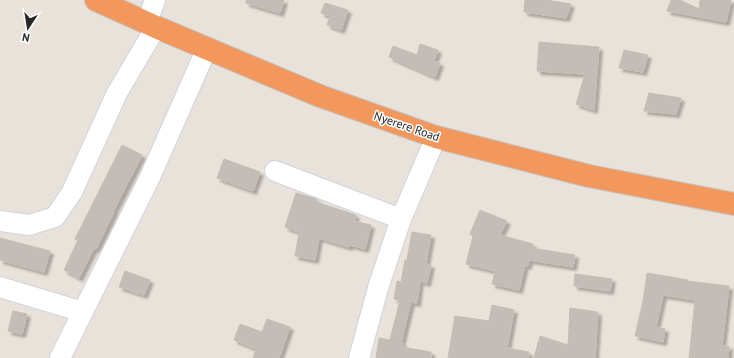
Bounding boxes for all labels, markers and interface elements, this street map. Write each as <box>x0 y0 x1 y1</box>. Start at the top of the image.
north arrow <box>8 8 48 48</box>
text: N <box>21 30 31 45</box>
street label: Nyerere Road <box>372 108 442 144</box>

